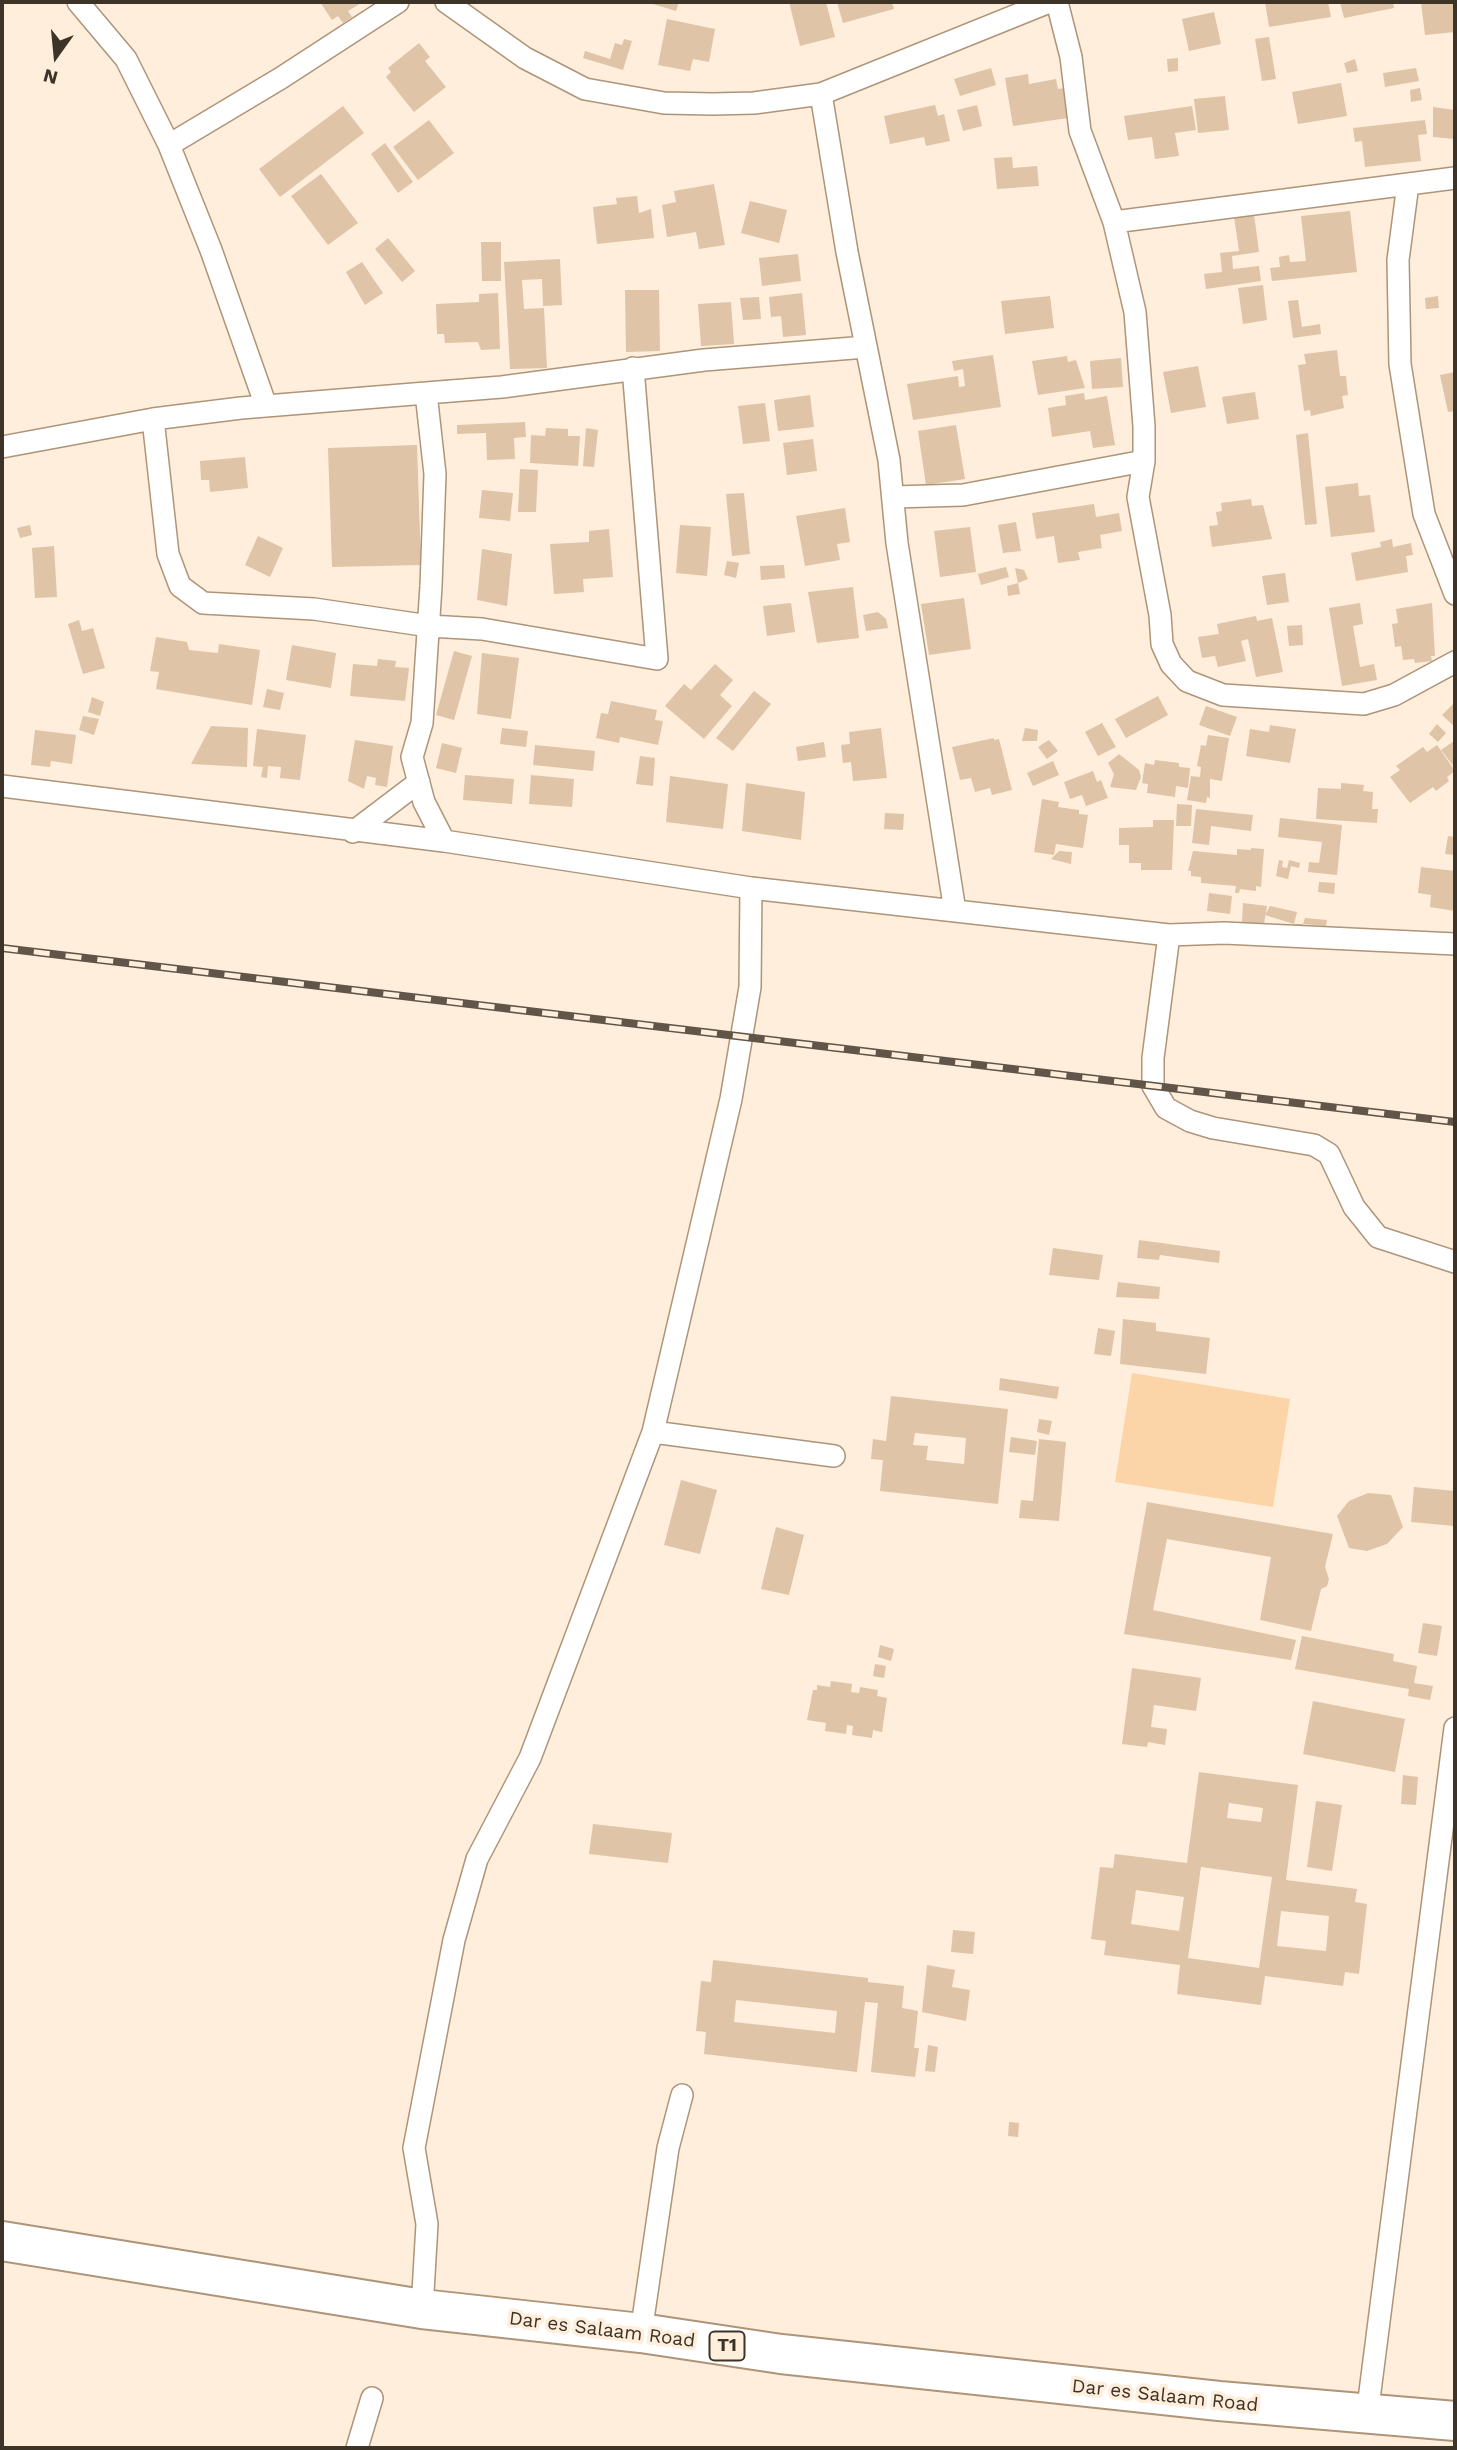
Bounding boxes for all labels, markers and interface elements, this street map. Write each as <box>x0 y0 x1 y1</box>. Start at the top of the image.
north arrow <box>21 21 91 91</box>
text: N <box>41 64 60 90</box>
street label: Dar es Salaam Road <box>508 2307 696 2353</box>
road number: T1 <box>710 2332 744 2360</box>
street label: Dar es Salaam Road <box>1071 2375 1259 2417</box>

